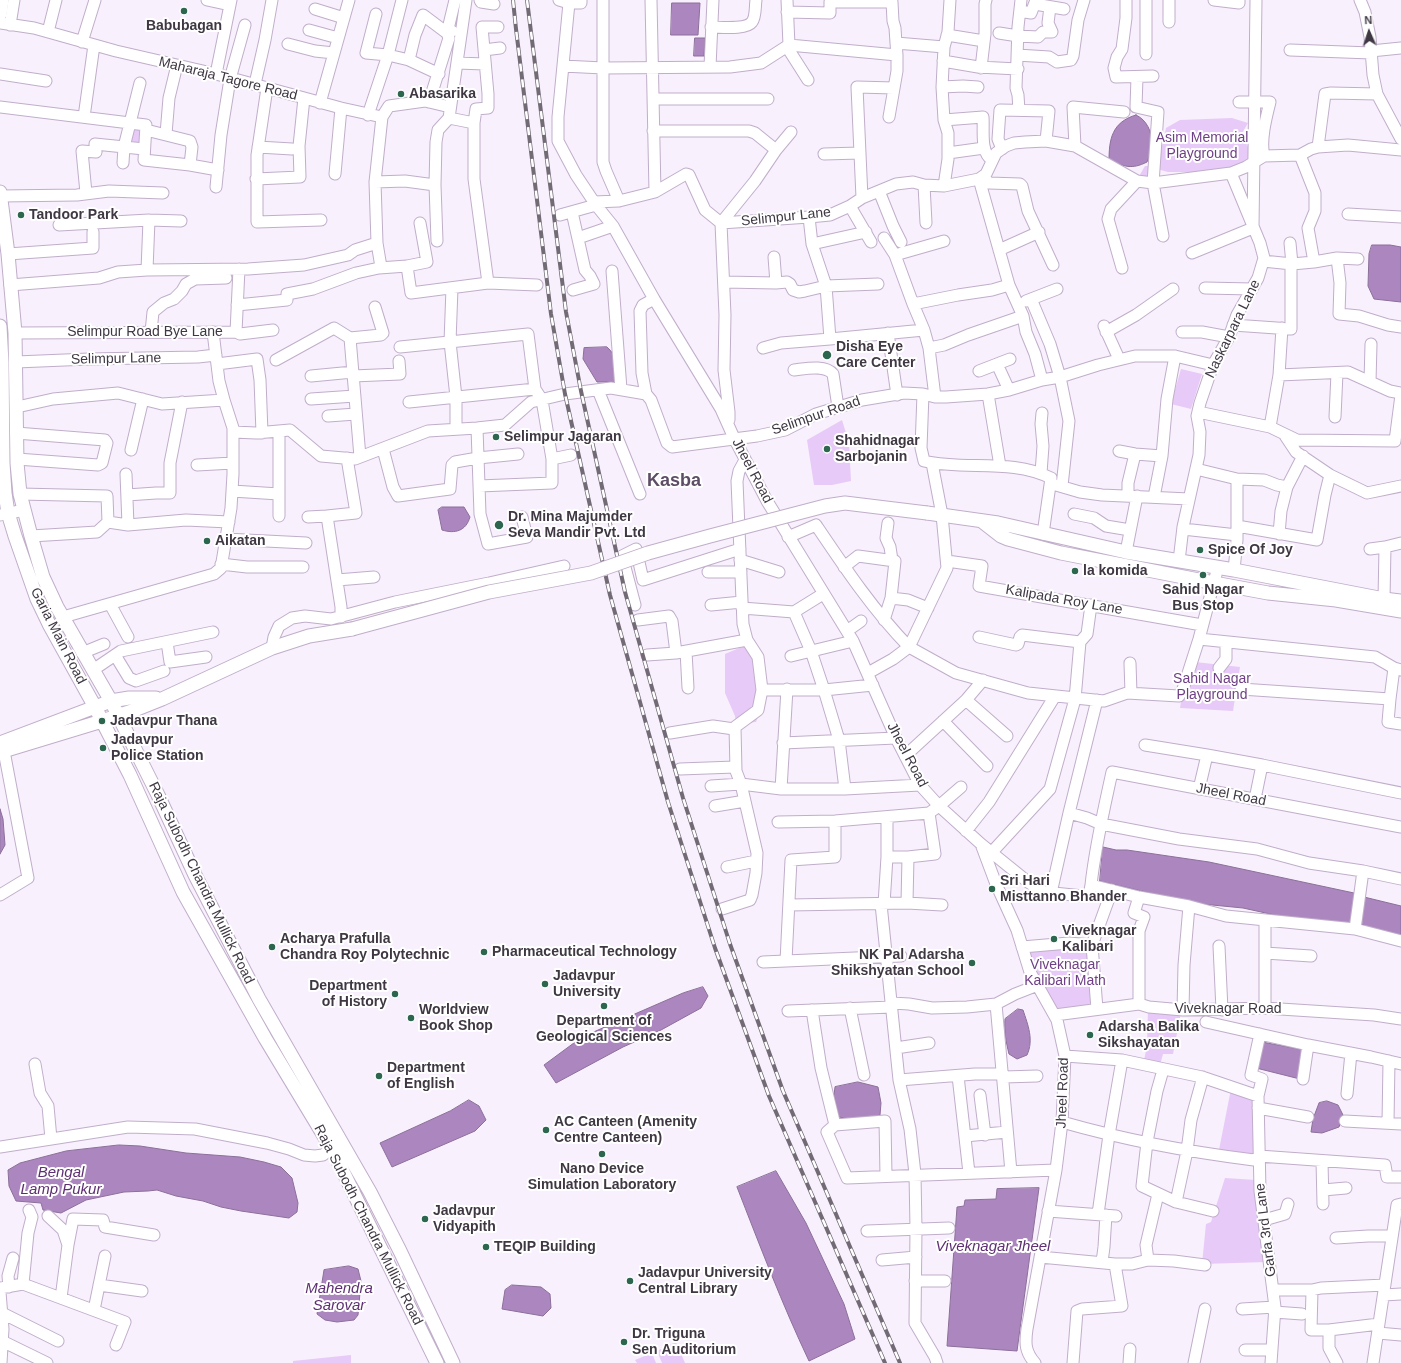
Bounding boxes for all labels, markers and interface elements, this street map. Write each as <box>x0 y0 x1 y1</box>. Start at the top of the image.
marker: Babubagan <box>179 6 189 16</box>
north arrow <box>1349 12 1389 52</box>
text: N <box>1364 14 1373 26</box>
place label: Babubagan <box>146 18 222 34</box>
street label: Maharaja Tagore Road <box>157 54 299 104</box>
place label: Abasarika <box>409 86 476 102</box>
marker: Abasarika <box>396 89 406 99</box>
park label: Asim Memorial Playground <box>1156 130 1248 162</box>
street label: Selimpur Lane <box>740 204 832 230</box>
place label: Tandoor Park <box>29 207 118 223</box>
marker: Tandoor Park <box>16 210 26 220</box>
street label: Naskarpara Lane <box>1202 277 1264 381</box>
street label: Selimpur Road Bye Lane <box>67 324 223 340</box>
place label: Disha Eye Care Center <box>836 339 915 372</box>
marker: Disha Eye Care Center <box>821 349 833 361</box>
street label: Selimpur Lane <box>71 350 161 368</box>
street label: Selimpur Road <box>769 393 863 439</box>
place label: Selimpur Jagaran <box>504 429 621 445</box>
marker: Selimpur Jagaran <box>491 432 501 442</box>
place label: Shahidnagar Sarbojanin <box>835 433 920 466</box>
street label: Jheel Road <box>728 436 776 506</box>
marker: Shahidnagar Sarbojanin <box>822 444 832 454</box>
district label: Kasba <box>647 470 701 492</box>
place label: Dr. Mina Majumder Seva Mandir Pvt. Ltd <box>508 509 646 542</box>
marker: Dr. Mina Majumder Seva Mandir Pvt. Ltd <box>493 519 505 531</box>
place label: Aikatan <box>215 533 266 549</box>
marker: Aikatan <box>202 536 212 546</box>
place label: Spice Of Joy <box>1208 542 1293 558</box>
marker: Spice Of Joy <box>1195 545 1205 555</box>
place label: la komida <box>1083 563 1148 579</box>
marker: la komida <box>1070 566 1080 576</box>
marker: Sahid Nagar Bus Stop <box>1198 570 1208 580</box>
street label: Kalipada Roy Lane <box>1004 581 1124 619</box>
place label: Sahid Nagar Bus Stop <box>1162 582 1244 614</box>
street label: Garia Main Road <box>26 585 90 687</box>
park label: Sahid Nagar Playground <box>1173 671 1251 704</box>
place label: Jadavpur Thana <box>110 713 217 729</box>
marker: Jadavpur Thana <box>97 716 107 726</box>
street label: Jheel Road <box>883 720 931 790</box>
place label: Jadavpur Police Station <box>111 732 204 764</box>
marker: Jadavpur Police Station <box>98 743 108 753</box>
street label: Raja Subodh Chandra Mullick Road <box>145 779 257 987</box>
street label: Jheel Road <box>1195 780 1267 810</box>
place label: Sri Hari Misttanno Bhander <box>1000 873 1127 906</box>
marker: Sri Hari Misttanno Bhander <box>987 884 997 894</box>
place label: Viveknagar Kalibari <box>1062 923 1136 956</box>
place label: Acharya Prafulla Chandra Roy Polytechnic <box>280 931 450 964</box>
marker: Viveknagar Kalibari <box>1049 934 1059 944</box>
marker: Acharya Prafulla Chandra Roy Polytechnic <box>267 942 277 952</box>
place label: Pharmaceutical Technology <box>492 944 677 960</box>
marker: Pharmaceutical Technology <box>479 947 489 957</box>
place label: NK Pal Adarsha Shikshyatan School <box>831 947 964 980</box>
park label: Viveknagar Kalibari Math <box>1024 957 1106 990</box>
marker: NK Pal Adarsha Shikshyatan School <box>967 958 977 968</box>
place label: Jadavpur University <box>553 968 621 1000</box>
place label: Department of History <box>309 978 387 1010</box>
marker: Jadavpur University <box>540 979 550 989</box>
marker: Department of History <box>390 989 400 999</box>
marker: Department of Geological Sciences <box>599 1001 609 1011</box>
street label: Viveknagar Road <box>1174 1001 1282 1017</box>
place label: Worldview Book Shop <box>419 1002 493 1034</box>
marker: Worldview Book Shop <box>406 1013 416 1023</box>
place label: Department of Geological Sciences <box>536 1013 672 1046</box>
place label: Adarsha Balika Sikshayatan <box>1098 1019 1199 1052</box>
marker: Adarsha Balika Sikshayatan <box>1085 1030 1095 1040</box>
street label: Jheel Road <box>1053 1057 1073 1129</box>
place label: Department of English <box>387 1060 465 1092</box>
marker: Department of English <box>374 1071 384 1081</box>
place label: AC Canteen (Amenity Centre Canteen) <box>554 1114 697 1146</box>
street label: Raja Subodh Chandra Mullick Road <box>310 1122 426 1328</box>
marker: AC Canteen (Amenity Centre Canteen) <box>541 1125 551 1135</box>
marker: Nano Device Simulation Laboratory <box>597 1149 607 1159</box>
place label: Nano Device Simulation Laboratory <box>528 1161 676 1194</box>
water label: Bengal Lamp Pukur <box>21 1164 101 1199</box>
street label: Garfa 3rd Lane <box>1252 1182 1280 1278</box>
place label: Jadavpur Vidyapith <box>433 1203 496 1236</box>
marker: Jadavpur Vidyapith <box>420 1214 430 1224</box>
water label: Viveknagar Jheel <box>936 1238 1050 1256</box>
place label: TEQIP Building <box>494 1239 596 1255</box>
marker: TEQIP Building <box>481 1242 491 1252</box>
place label: Jadavpur University Central Library <box>638 1265 772 1298</box>
marker: Jadavpur University Central Library <box>625 1276 635 1286</box>
water label: Mahendra Sarovar <box>305 1280 373 1315</box>
place label: Dr. Triguna Sen Auditorium <box>632 1326 736 1358</box>
marker: Dr. Triguna Sen Auditorium <box>619 1337 629 1347</box>

